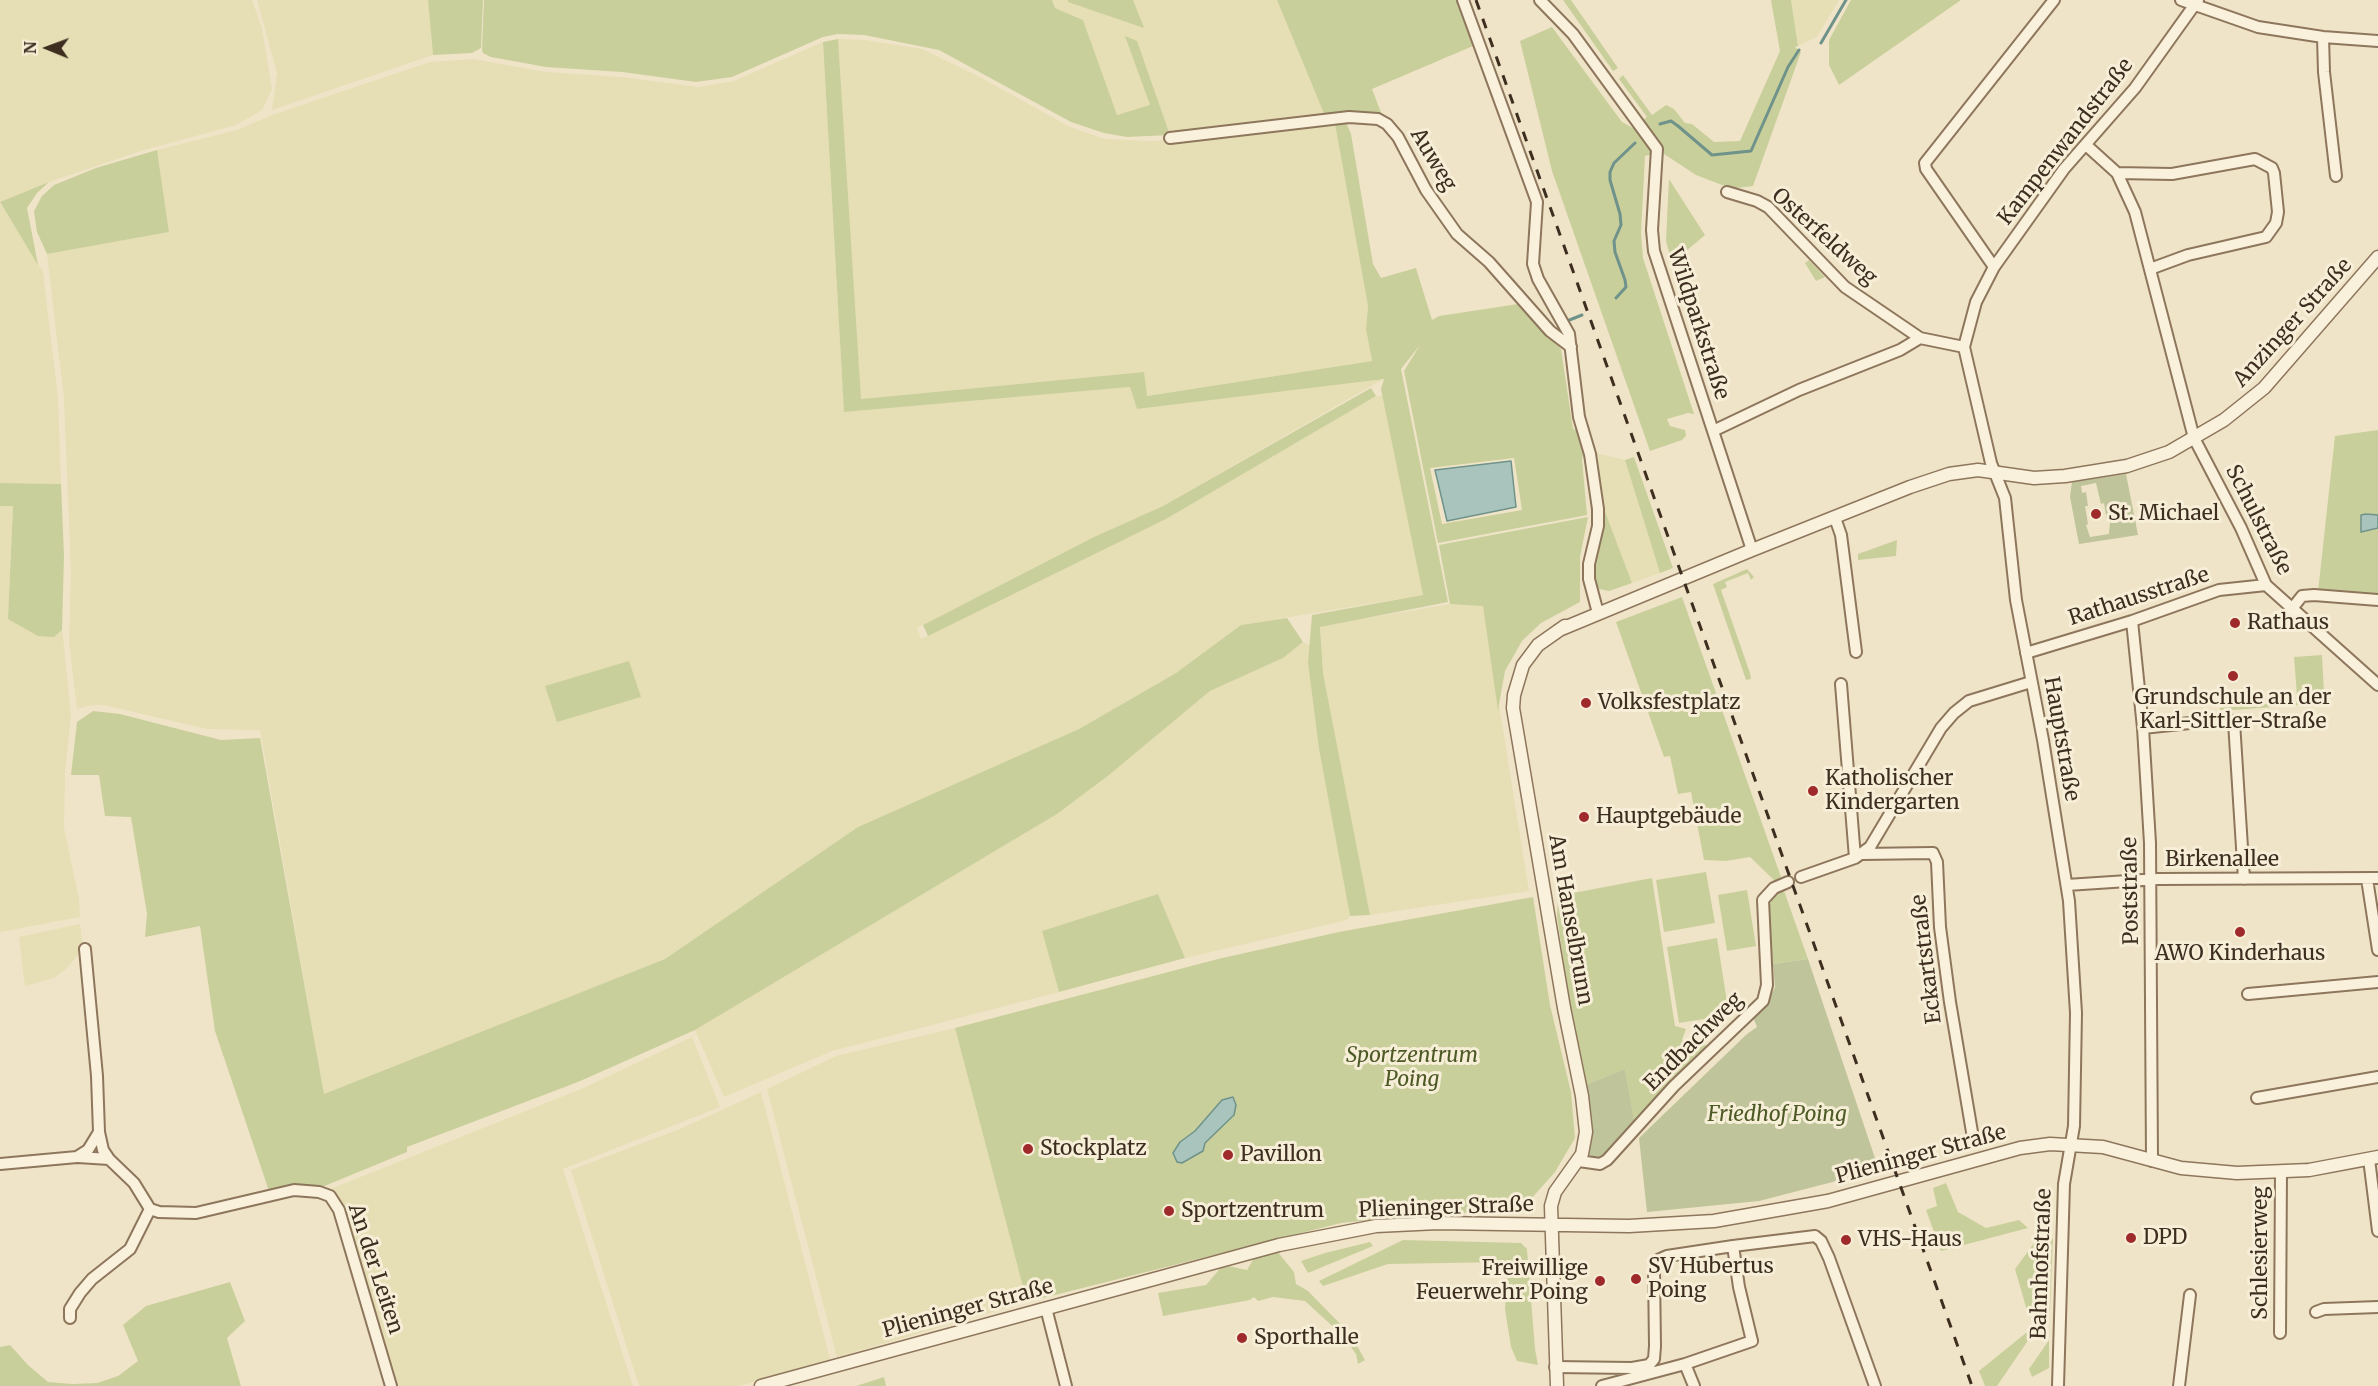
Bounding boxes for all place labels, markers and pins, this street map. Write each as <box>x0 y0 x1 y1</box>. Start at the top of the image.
place label: St. Michael <box>2108 501 2219 527</box>
marker: St. Michael <box>2089 507 2103 521</box>
place label: Rathaus <box>2247 610 2329 636</box>
marker: Rathaus <box>2228 616 2242 630</box>
marker: Grundschule an der Karl-Sittler-Straße <box>2226 669 2240 683</box>
place label: Grundschule an der Karl-Sittler-Straße <box>2134 685 2332 735</box>
place label: Volksfestplatz <box>1598 690 1740 716</box>
marker: Volksfestplatz <box>1579 696 1593 710</box>
place label: Katholischer Kindergarten <box>1825 766 1960 816</box>
marker: Katholischer Kindergarten <box>1806 784 1820 798</box>
place label: Hauptgebäude <box>1596 804 1741 830</box>
marker: Hauptgebäude <box>1577 810 1591 824</box>
marker: AWO Kinderhaus <box>2233 925 2247 939</box>
place label: AWO Kinderhaus <box>2155 941 2325 967</box>
place label: Stockplatz <box>1040 1136 1147 1162</box>
marker: Stockplatz <box>1021 1142 1035 1156</box>
place label: Pavillon <box>1240 1142 1322 1168</box>
marker: Pavillon <box>1221 1148 1235 1162</box>
place label: Sportzentrum <box>1181 1198 1324 1224</box>
marker: Sportzentrum <box>1162 1204 1176 1218</box>
place label: DPD <box>2143 1225 2187 1251</box>
place label: VHS-Haus <box>1858 1227 1962 1253</box>
marker: DPD <box>2124 1231 2138 1245</box>
marker: VHS-Haus <box>1839 1233 1853 1247</box>
place label: SV Hubertus Poing <box>1648 1254 1774 1304</box>
place label: Freiwillige Feuerwehr Poing <box>1416 1256 1588 1306</box>
marker: SV Hubertus Poing <box>1629 1272 1643 1286</box>
marker: Freiwillige Feuerwehr Poing <box>1593 1274 1607 1288</box>
place label: Sporthalle <box>1254 1325 1359 1351</box>
marker: Sporthalle <box>1235 1331 1249 1345</box>

